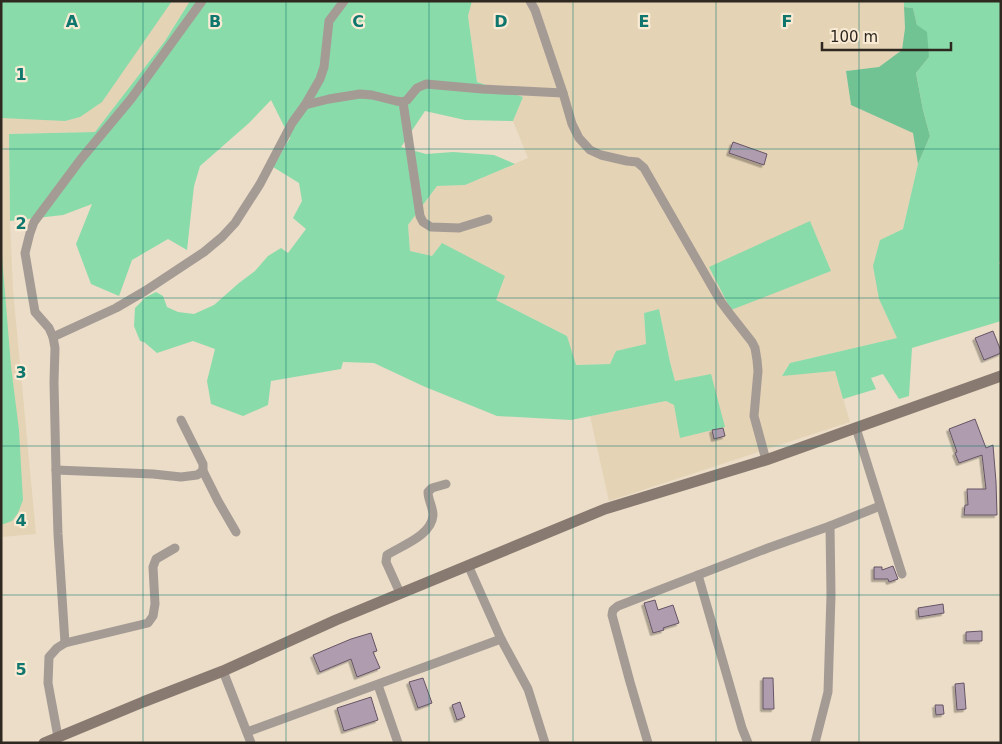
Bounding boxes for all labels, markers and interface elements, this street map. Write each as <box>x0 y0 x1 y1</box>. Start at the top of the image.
text: A <box>66 12 79 31</box>
text: B <box>209 12 221 31</box>
text: C <box>352 12 364 31</box>
text: D <box>494 12 508 31</box>
text: E <box>639 12 649 31</box>
text: F <box>782 12 792 31</box>
scale bar <box>822 20 951 52</box>
text: 100 m <box>830 28 878 46</box>
text: 1 <box>15 65 27 84</box>
text: 2 <box>15 214 27 233</box>
text: 3 <box>15 363 27 382</box>
text: 4 <box>15 511 27 530</box>
text: 5 <box>15 660 27 679</box>

